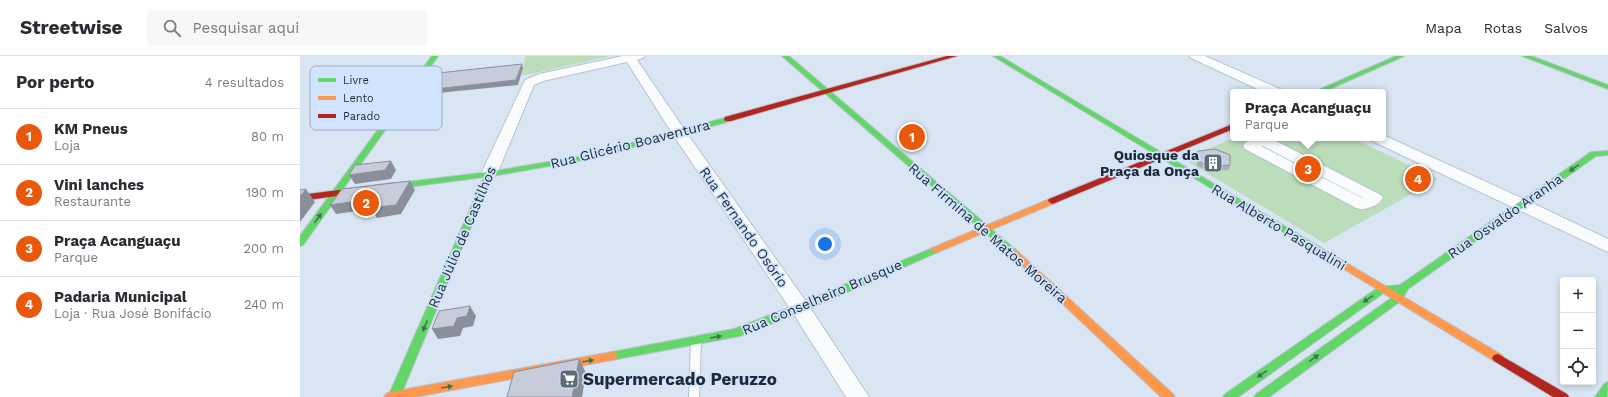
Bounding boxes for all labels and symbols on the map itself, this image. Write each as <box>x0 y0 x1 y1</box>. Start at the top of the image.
legend <box>310 66 442 130</box>
text: Livre <box>343 74 369 87</box>
text: Lento <box>343 92 374 105</box>
text: Parado <box>343 110 380 123</box>
street label: Rua Glicério Boaventura <box>549 116 712 172</box>
pin: 1 <box>899 122 925 152</box>
place label: Quiosque da Praça da Onça <box>1100 147 1200 179</box>
building icon: Quiosque da Praça da Onça <box>1202 152 1224 174</box>
pin: 3 <box>1295 154 1321 184</box>
street label: Rua Firmina de Matos Moreira <box>905 160 1071 306</box>
street label: Rua Júlio de Castilhos <box>425 164 499 310</box>
street label: Rua Fernando Osório <box>696 164 792 290</box>
pin: 4 <box>1405 164 1431 194</box>
one-way arrow <box>1568 164 1579 172</box>
street label: Rua Osvaldo Aranha <box>1445 170 1566 262</box>
street label: Rua Alberto Pasqualini <box>1209 181 1349 273</box>
pin: 2 <box>353 188 379 218</box>
one-way arrow <box>314 213 322 224</box>
your location <box>815 234 835 254</box>
street label: Rua Conselheiro Brusque <box>740 256 904 338</box>
one-way arrow <box>1363 295 1374 303</box>
one-way arrow <box>421 320 427 332</box>
one-way arrow <box>710 334 722 340</box>
one-way arrow <box>1309 354 1319 362</box>
one-way arrow <box>582 357 594 363</box>
supermarket icon: Supermercado Peruzzo <box>558 368 580 390</box>
place label: Supermercado Peruzzo <box>583 369 777 389</box>
one-way arrow <box>1257 370 1267 378</box>
one-way arrow <box>441 383 453 389</box>

